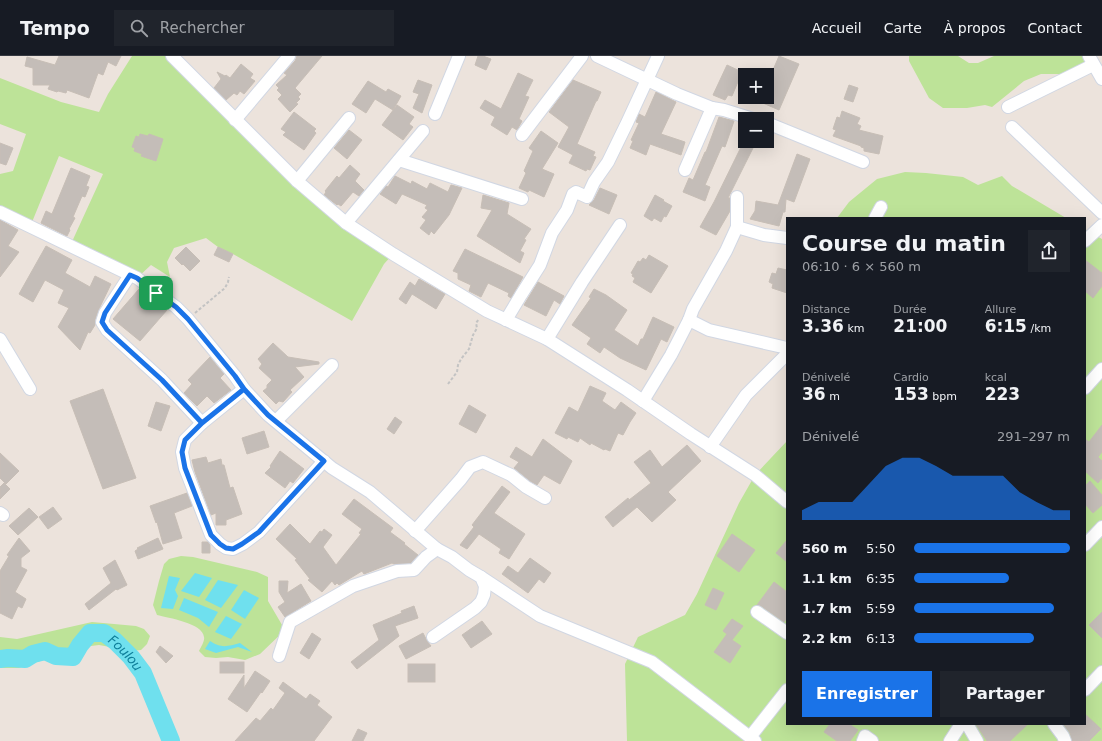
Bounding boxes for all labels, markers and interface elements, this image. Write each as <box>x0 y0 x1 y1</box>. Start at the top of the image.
search box <box>114 10 394 46</box>
text: Tempo <box>20 17 90 39</box>
icon: search <box>128 17 150 39</box>
text: Rechercher <box>160 19 245 37</box>
text: Accueil <box>812 20 862 36</box>
text: Carte <box>884 20 922 36</box>
text: À propos <box>944 20 1006 36</box>
text: Contact <box>1028 20 1082 36</box>
map controls <box>738 68 774 148</box>
button: + <box>738 68 774 104</box>
button: − <box>738 112 774 148</box>
button: share <box>1028 230 1070 272</box>
text: Course du matin <box>802 231 1006 256</box>
text: 06:10 · 6 × 560 m <box>802 259 921 274</box>
pin <box>139 276 173 310</box>
icon: arrive <box>145 282 167 304</box>
text: Distance <box>802 303 850 316</box>
text: Durée <box>893 303 927 316</box>
text: Allure <box>985 303 1016 316</box>
text: 3.36 <box>802 316 844 336</box>
text: 21:00 <box>893 316 947 336</box>
text: 6:15 <box>985 316 1027 336</box>
text: km <box>844 322 865 335</box>
text: /km <box>1027 322 1051 335</box>
text: Dénivelé <box>802 371 850 384</box>
text: Cardio <box>893 371 929 384</box>
text: kcal <box>985 371 1007 384</box>
text: 36 <box>802 384 826 404</box>
text: 153 <box>893 384 929 404</box>
text: 223 <box>985 384 1020 404</box>
text: m <box>826 390 840 403</box>
text: bpm <box>929 390 957 403</box>
text: Dénivelé <box>802 429 859 444</box>
text: 291–297 m <box>997 429 1070 444</box>
text: 560 m <box>802 541 847 556</box>
text: 5:50 <box>866 541 895 556</box>
text: 1.1 km <box>802 571 852 586</box>
text: 6:35 <box>866 571 895 586</box>
text: 1.7 km <box>802 601 852 616</box>
text: 5:59 <box>866 601 895 616</box>
water label: Foulou <box>106 631 146 674</box>
text: 2.2 km <box>802 631 852 646</box>
text: 6:13 <box>866 631 895 646</box>
button: Enregistrer <box>802 671 932 717</box>
button: Partager <box>940 671 1070 717</box>

